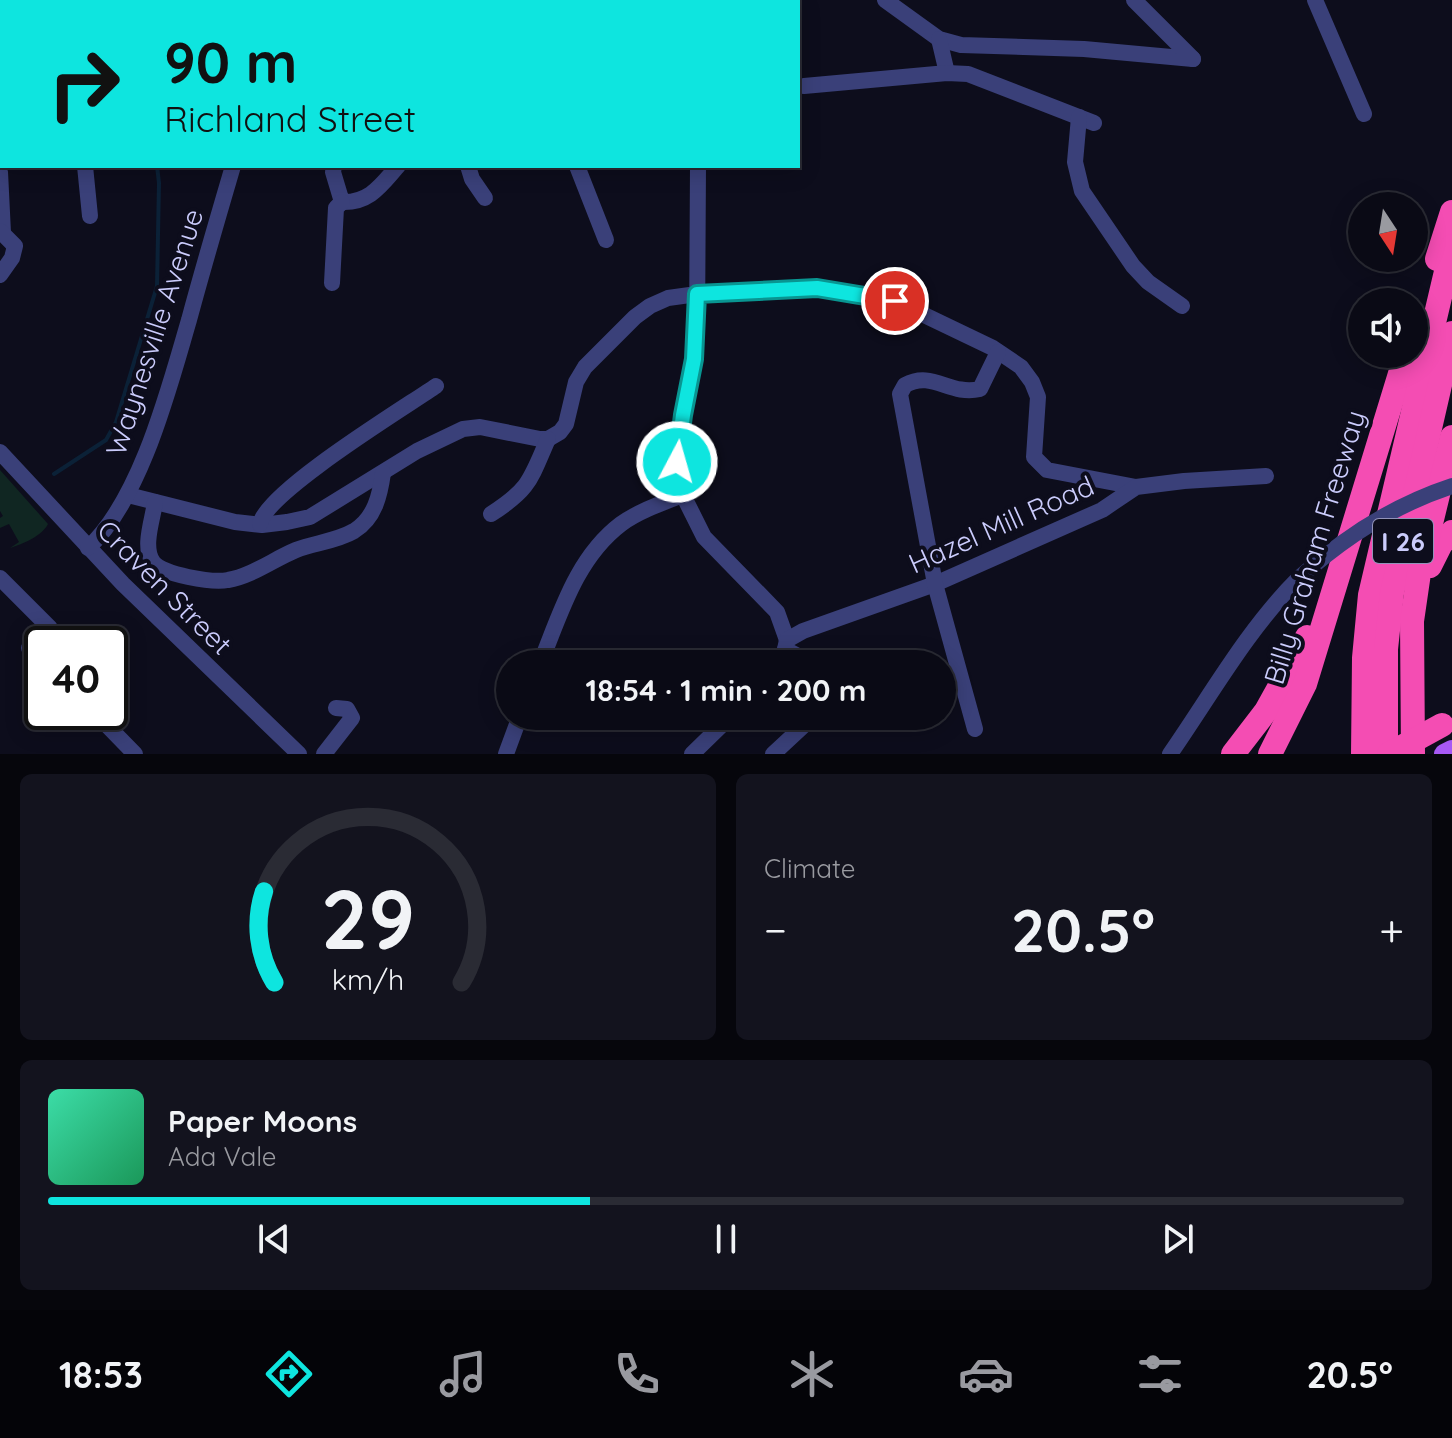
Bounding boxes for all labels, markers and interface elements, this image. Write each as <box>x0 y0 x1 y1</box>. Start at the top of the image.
text: 90 m <box>164 27 298 97</box>
icon: right <box>32 32 136 136</box>
text: Richland Street <box>164 96 416 141</box>
north arrow <box>1348 192 1428 272</box>
map controls <box>1348 192 1428 368</box>
street label: Waynesville Avenue <box>98 204 210 460</box>
pin <box>861 267 929 335</box>
icon: arrive <box>873 279 917 323</box>
button: sound <box>1348 288 1428 368</box>
street label: Billy Graham Freeway <box>1256 406 1372 688</box>
position arrow <box>635 420 719 504</box>
street label: Hazel Mill Road <box>903 467 1099 581</box>
street label: Craven Street <box>90 512 240 662</box>
road number: I 26 <box>1373 519 1433 563</box>
speed limit sign: 40 <box>24 626 128 730</box>
text: 18:54 · 1 min · 200 m <box>586 671 866 709</box>
text: Climate <box>764 852 855 885</box>
text: 29 <box>321 866 415 970</box>
text: 20.5° <box>1011 892 1155 967</box>
text: − <box>764 902 787 957</box>
text: + <box>1379 902 1404 957</box>
text: km/h <box>332 961 404 997</box>
text: Paper Moons <box>168 1102 357 1140</box>
text: Ada Vale <box>168 1140 277 1173</box>
icon: previous <box>252 1217 296 1261</box>
icon: pause <box>704 1217 748 1261</box>
icon: next <box>1156 1217 1200 1261</box>
icon: directions <box>261 1346 317 1402</box>
icon: music <box>435 1346 491 1402</box>
icon: phone <box>609 1346 665 1402</box>
icon: climate <box>784 1346 840 1402</box>
icon: car <box>958 1346 1014 1402</box>
icon: filters <box>1132 1346 1188 1402</box>
text: 18:53 <box>59 1352 143 1397</box>
text: 20.5° <box>1306 1352 1393 1397</box>

